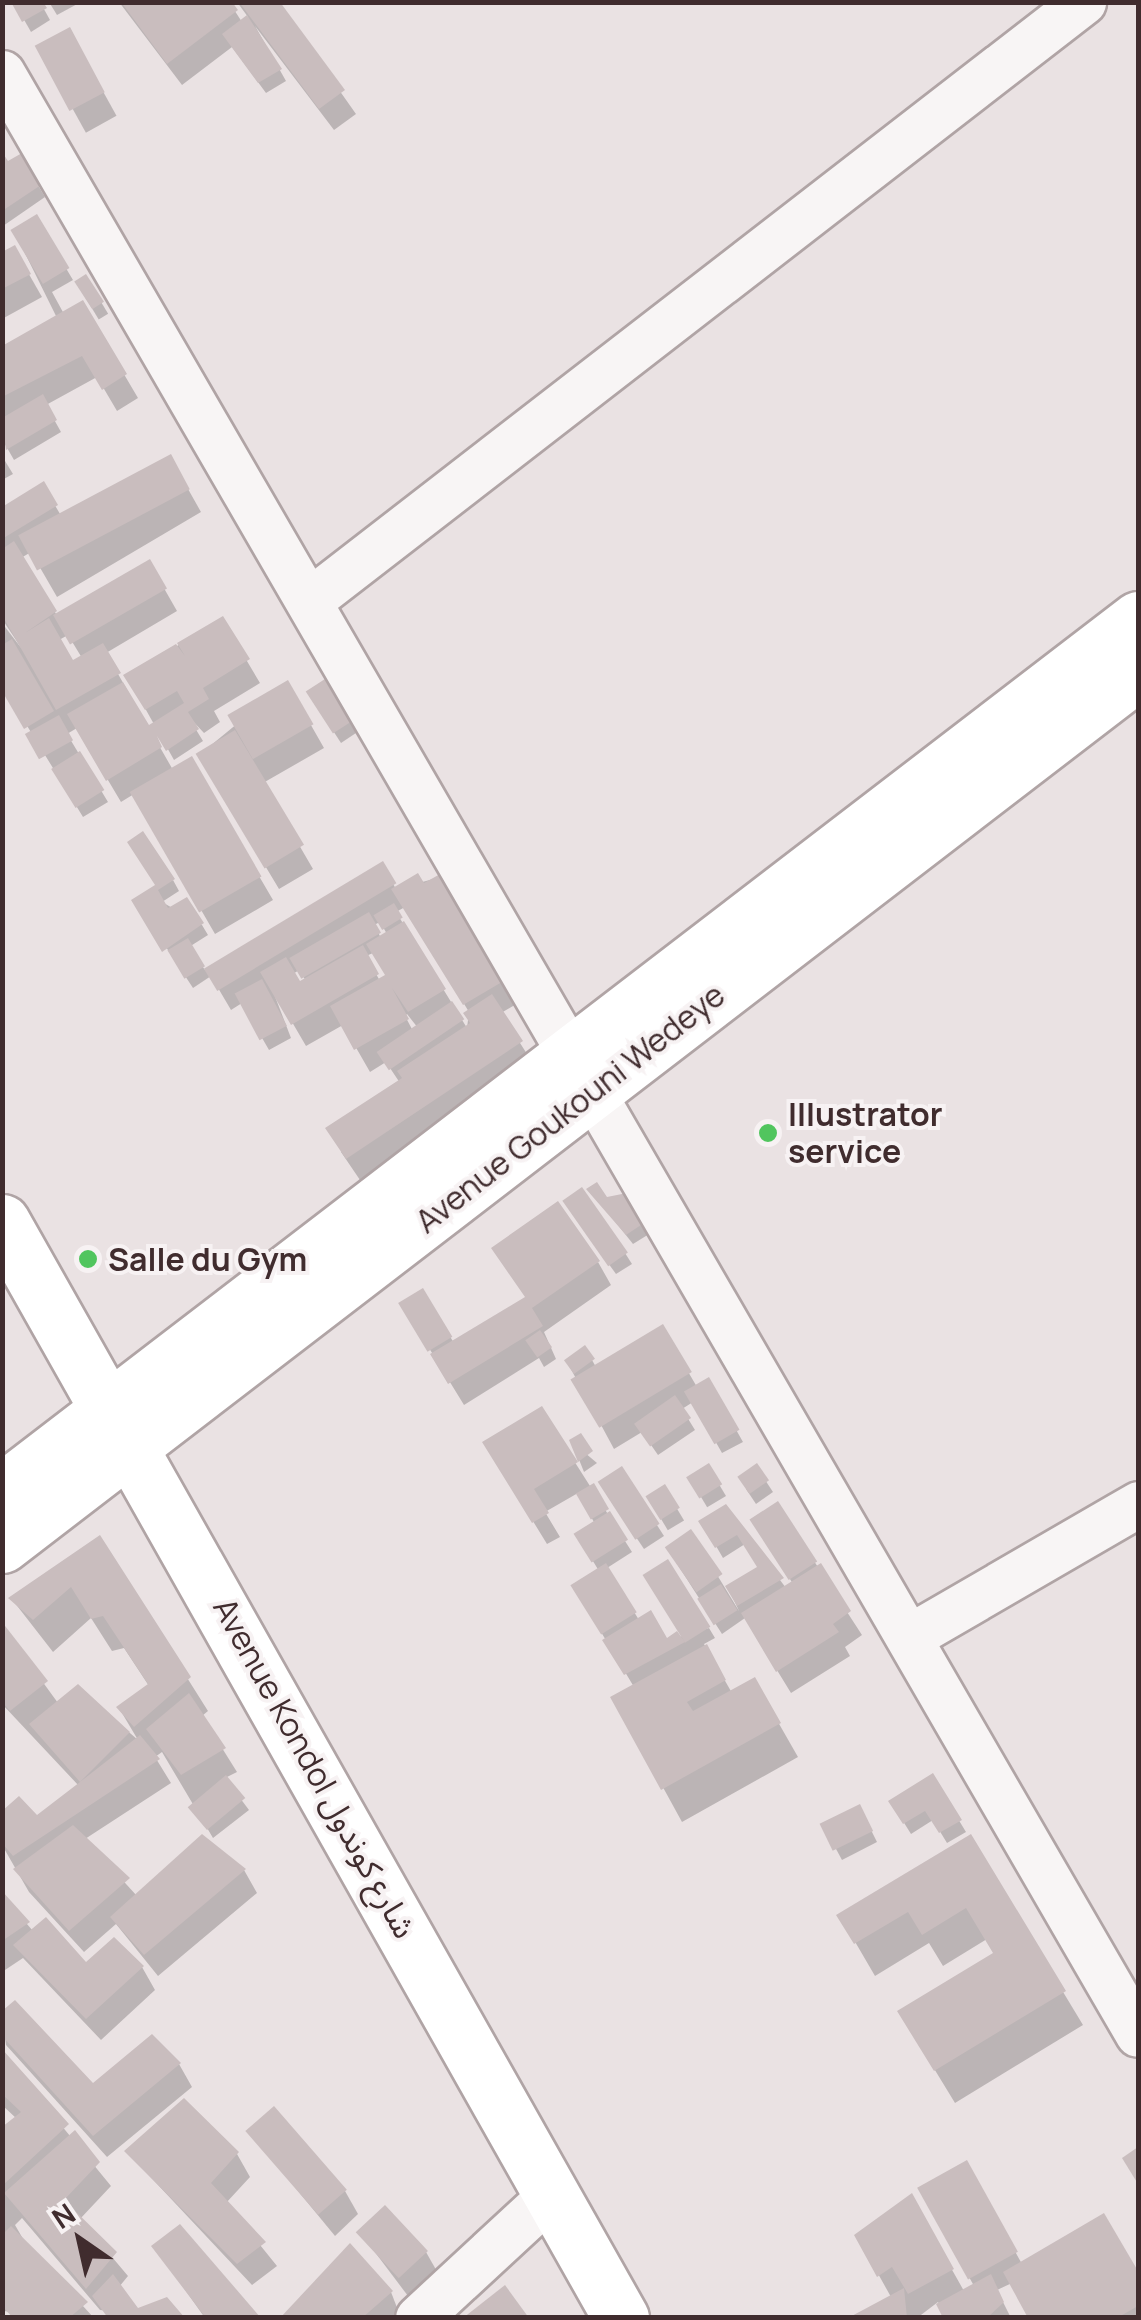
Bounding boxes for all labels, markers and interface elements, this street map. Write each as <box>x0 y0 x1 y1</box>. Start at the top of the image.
street label: Avenue Goukouni Wedeye <box>408 975 732 1241</box>
place label: Illustrator service <box>788 1096 942 1171</box>
marker: Illustrator service <box>757 1122 779 1144</box>
place label: Salle du Gym <box>108 1240 307 1278</box>
marker: Salle du Gym <box>77 1248 99 1270</box>
street label: Avenue Kondol شارع كوندول <box>205 1591 425 1945</box>
north arrow <box>30 2190 130 2290</box>
text: N <box>44 2194 82 2237</box>

